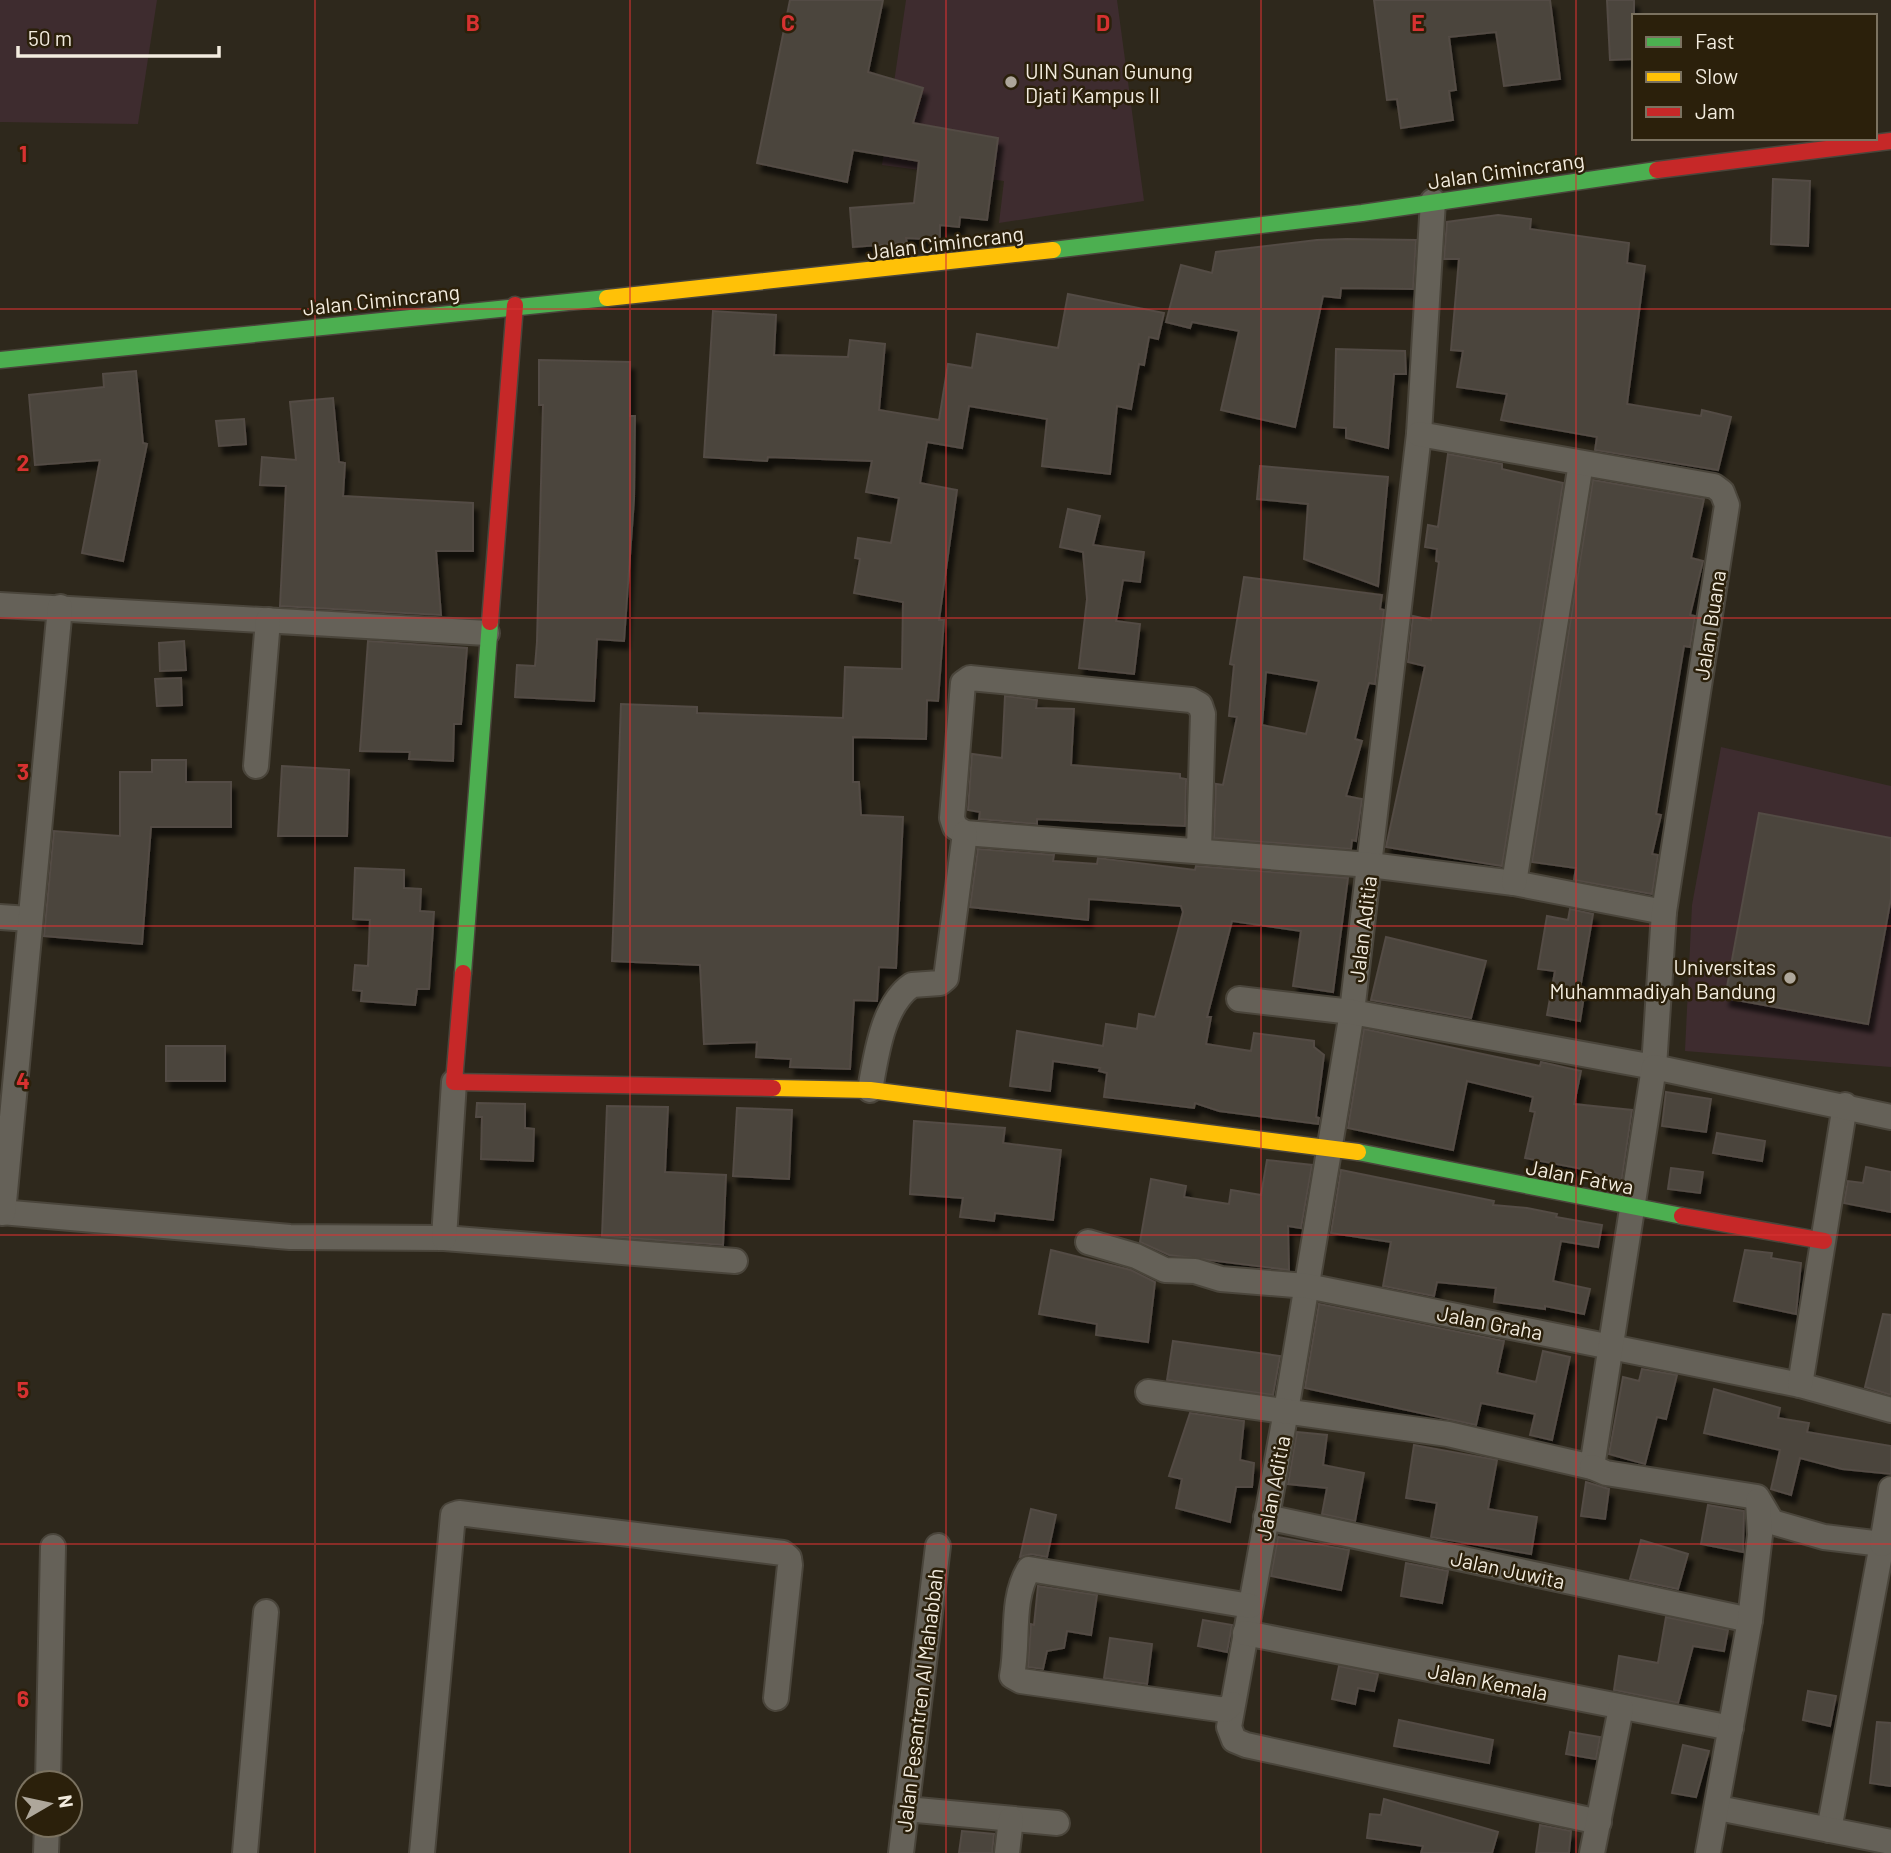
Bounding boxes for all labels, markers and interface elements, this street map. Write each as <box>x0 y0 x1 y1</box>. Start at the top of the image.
text: B <box>466 8 480 36</box>
text: C <box>781 8 795 36</box>
text: D <box>1096 8 1110 36</box>
text: E <box>1411 8 1425 36</box>
scale bar <box>18 14 219 58</box>
legend <box>1632 14 1877 140</box>
text: 50 m <box>28 25 72 50</box>
text: Fast <box>1695 28 1735 53</box>
place label: UIN Sunan Gunung Djati Kampus II <box>1025 58 1193 107</box>
text: Slow <box>1695 63 1738 88</box>
marker: UIN Sunan Gunung Djati Kampus II <box>1003 74 1019 90</box>
text: Jam <box>1695 98 1735 123</box>
text: 1 <box>19 139 27 167</box>
street label: Jalan Cimincrang <box>1426 147 1586 193</box>
street label: Jalan Cimincrang <box>865 220 1025 264</box>
street label: Jalan Cimincrang <box>301 278 461 320</box>
text: 2 <box>17 448 29 476</box>
street label: Jalan Buana <box>1688 568 1730 682</box>
text: 3 <box>17 757 29 785</box>
street label: Jalan Aditia <box>1343 874 1381 984</box>
place label: Universitas Muhammadiyah Bandung <box>1549 954 1776 1003</box>
marker: Universitas Muhammadiyah Bandung <box>1782 970 1798 986</box>
text: 4 <box>16 1066 30 1094</box>
street label: Jalan Fatwa <box>1524 1153 1636 1199</box>
street label: Jalan Graha <box>1435 1300 1545 1344</box>
text: 5 <box>17 1375 29 1403</box>
street label: Jalan Aditia <box>1250 1433 1294 1543</box>
street label: Jalan Juwita <box>1449 1545 1567 1593</box>
street label: Jalan Pesantren Al Mahabbah <box>890 1567 948 1833</box>
street label: Jalan Kemala <box>1426 1657 1550 1705</box>
text: 6 <box>17 1684 29 1712</box>
north arrow <box>14 1769 84 1839</box>
text: N <box>54 1793 79 1809</box>

